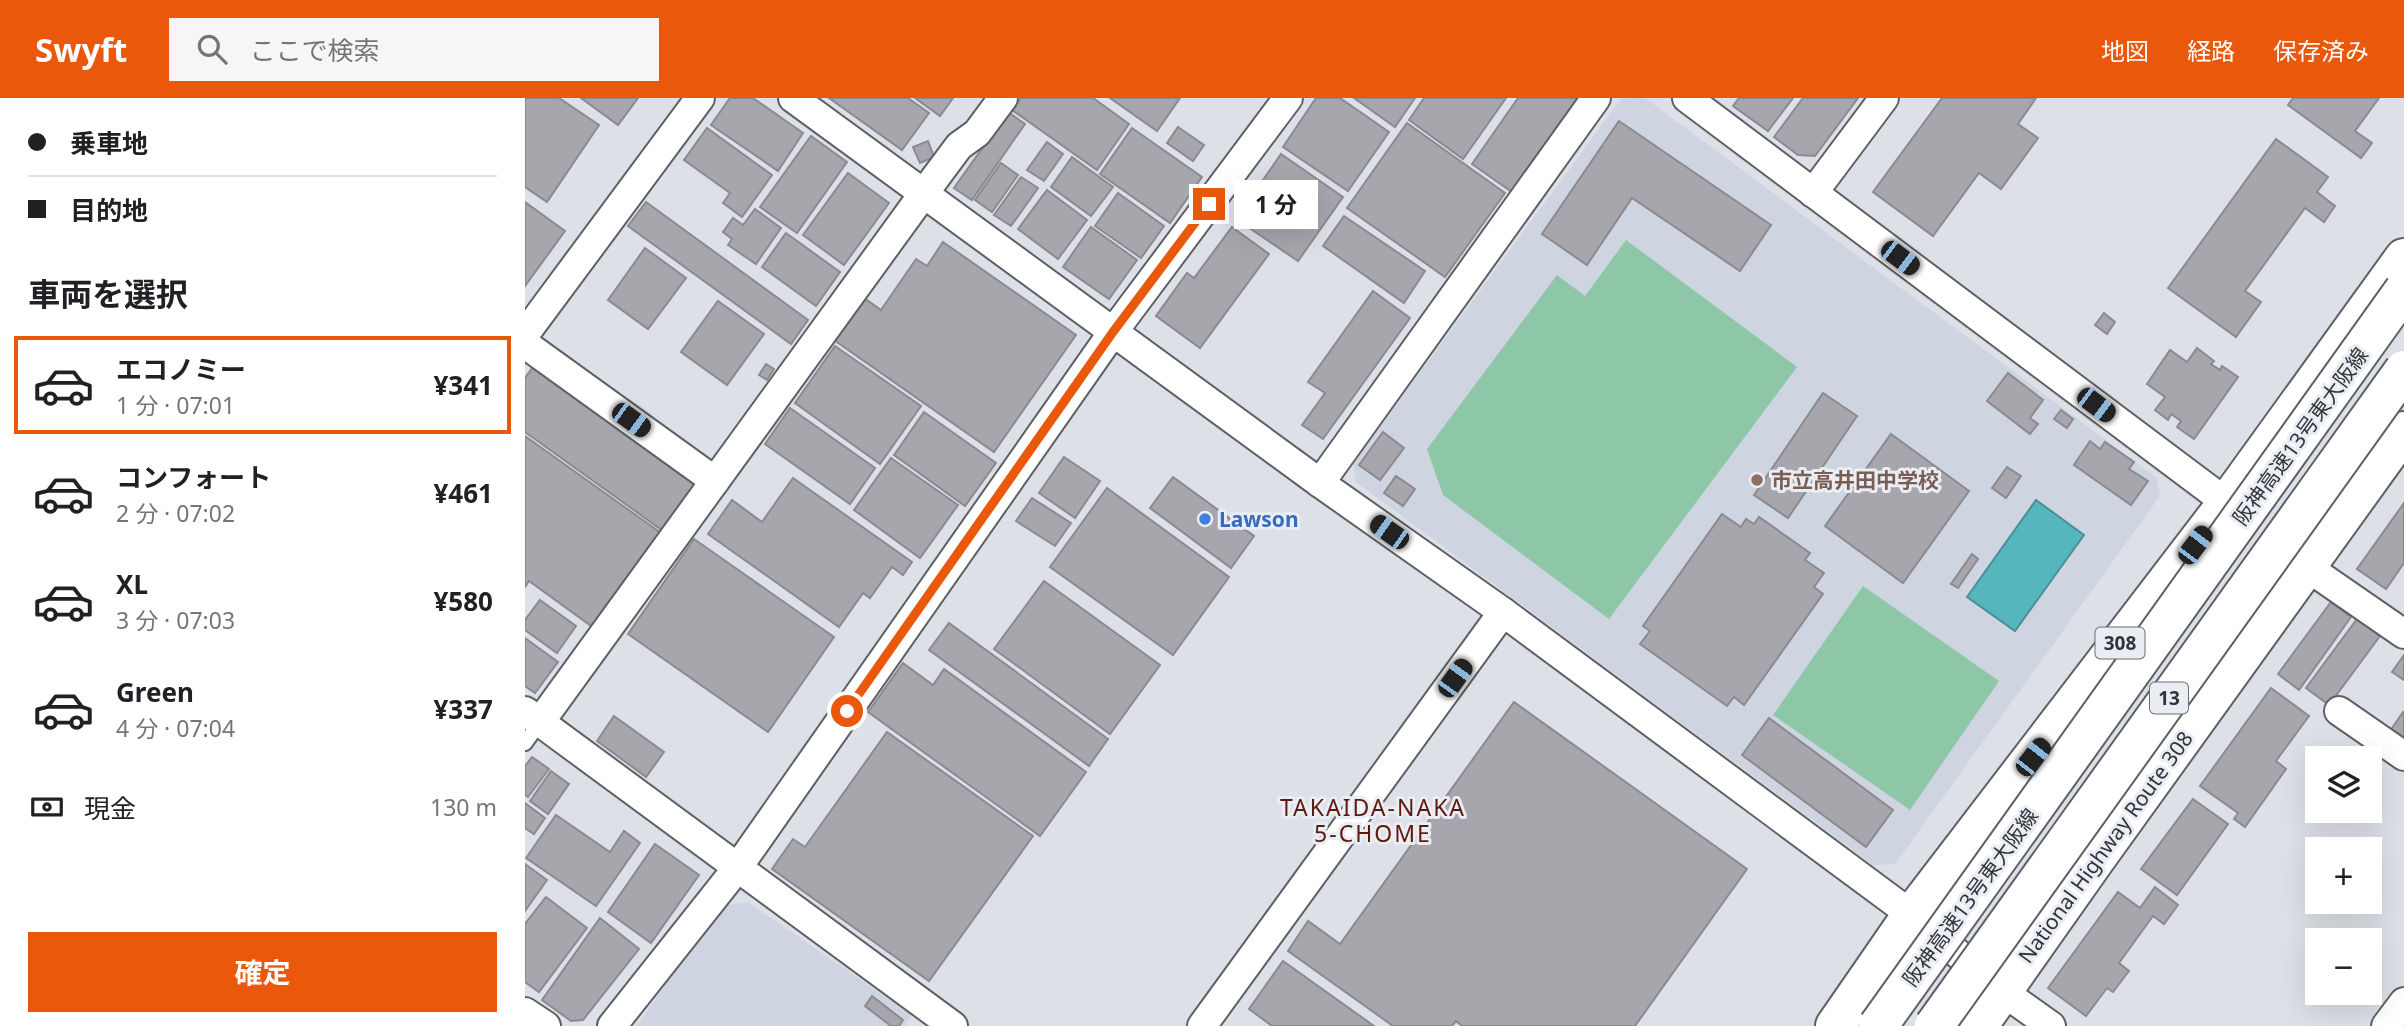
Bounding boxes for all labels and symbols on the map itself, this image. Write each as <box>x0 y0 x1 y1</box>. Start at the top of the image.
callout: 1 分 <box>1233 180 1317 228</box>
route end <box>1193 188 1225 220</box>
car <box>1877 237 1924 279</box>
street label: 阪神高速13号東大阪線 <box>2226 342 2374 530</box>
car <box>2073 384 2120 426</box>
car <box>608 399 655 441</box>
place label: 市立高井田中学校 <box>1771 466 1939 494</box>
marker: 市立高井田中学校 <box>1749 472 1765 488</box>
place label: Lawson <box>1219 505 1299 533</box>
marker: Lawson <box>1197 511 1213 527</box>
car <box>1366 511 1413 553</box>
car <box>2174 522 2217 568</box>
road number: 308 <box>2095 628 2145 658</box>
car <box>1435 655 1476 701</box>
road number: 13 <box>2150 682 2188 713</box>
route start <box>831 695 863 727</box>
street label: National Highway Route 308 <box>2011 725 2199 969</box>
car <box>2012 734 2055 780</box>
district label: TAKAIDA-NAKA 5-CHOME <box>1280 791 1466 849</box>
street label: 阪神高速13号東大阪線 <box>1896 803 2044 991</box>

